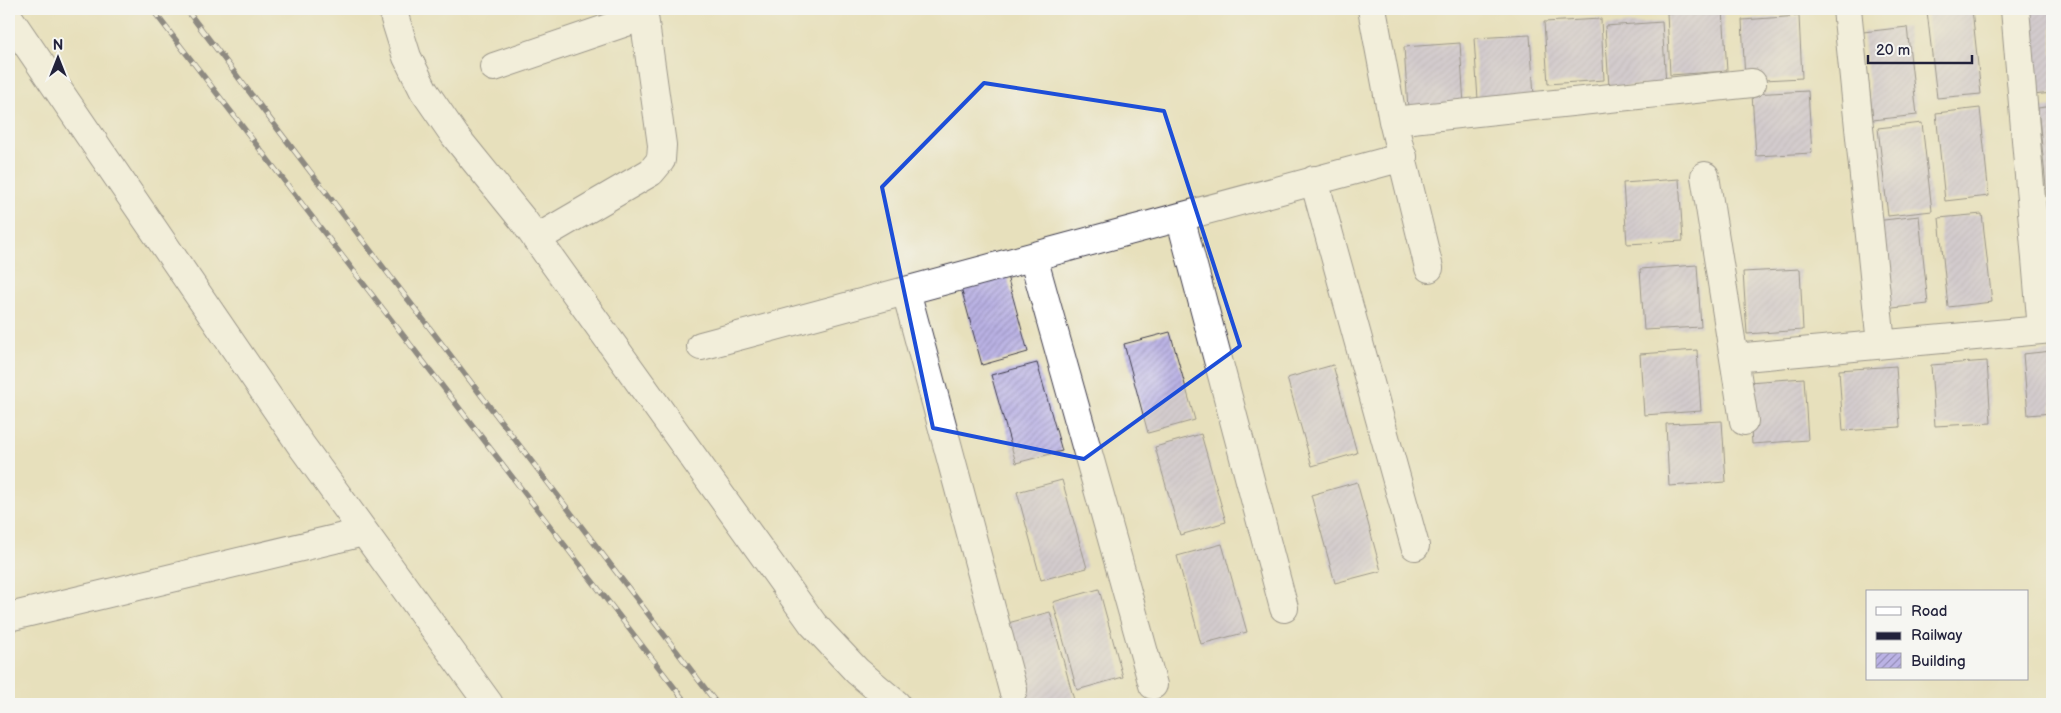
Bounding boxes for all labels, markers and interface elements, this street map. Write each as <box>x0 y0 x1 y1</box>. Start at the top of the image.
north arrow <box>32 32 82 82</box>
scale bar <box>1868 32 1972 64</box>
text: N <box>53 37 63 54</box>
text: 20 m <box>1876 41 1910 60</box>
legend <box>1866 590 2028 680</box>
text: Road <box>1911 602 1947 621</box>
text: Railway <box>1911 626 1962 645</box>
text: Building <box>1911 652 1966 671</box>

